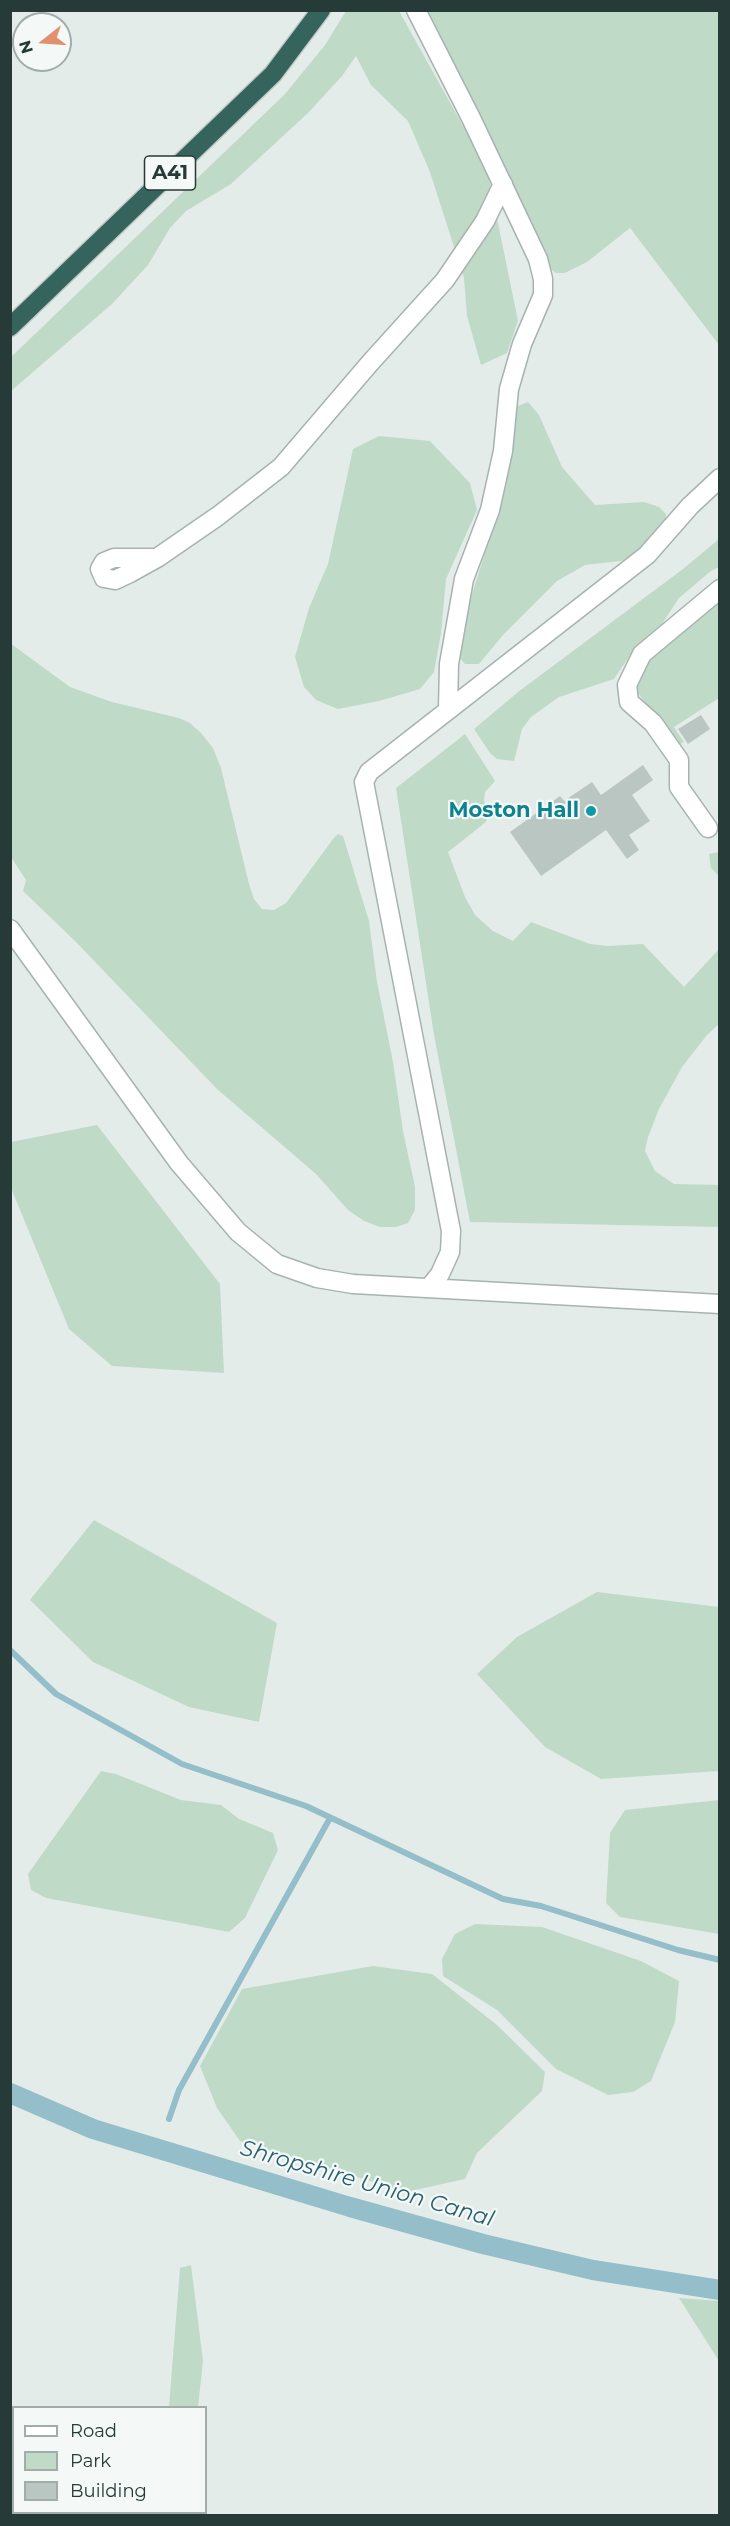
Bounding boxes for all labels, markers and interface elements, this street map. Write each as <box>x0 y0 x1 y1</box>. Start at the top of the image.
north arrow <box>12 12 72 72</box>
text: N <box>15 38 37 56</box>
road number: A41 <box>144 156 195 190</box>
place label: Moston Hall <box>448 798 579 824</box>
marker: Moston Hall <box>584 804 598 818</box>
water label: Shropshire Union Canal <box>237 2135 497 2233</box>
legend <box>12 2406 207 2514</box>
text: Road <box>70 2420 117 2442</box>
text: Park <box>70 2450 111 2472</box>
text: Building <box>70 2480 147 2502</box>

